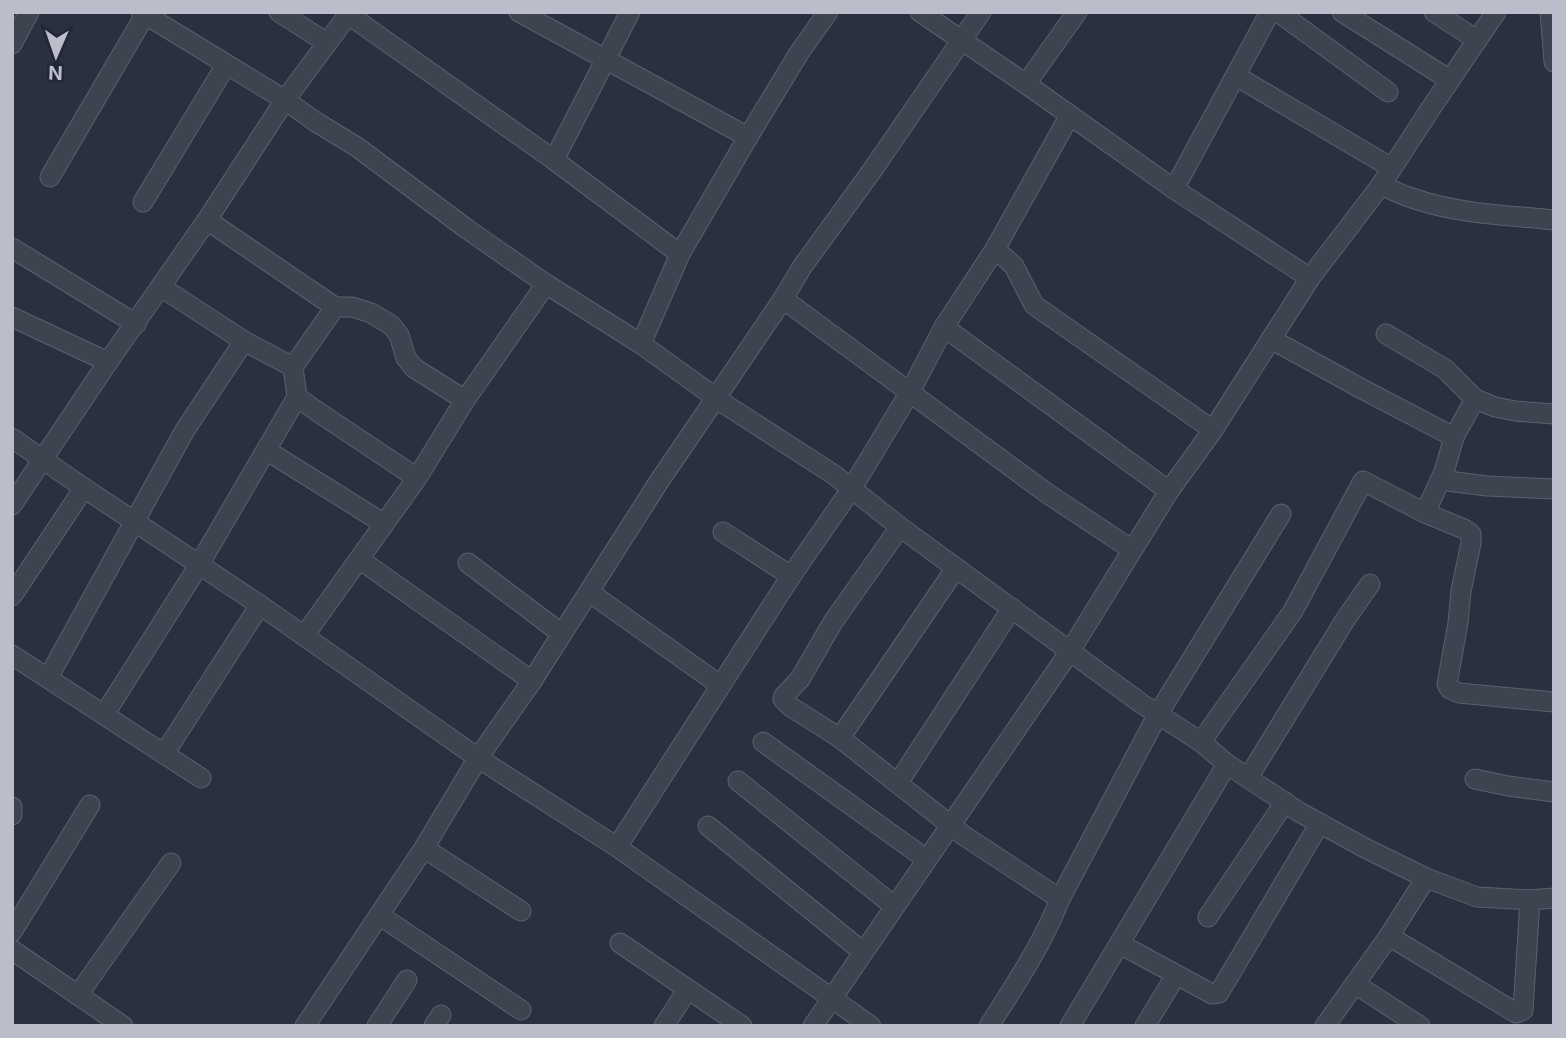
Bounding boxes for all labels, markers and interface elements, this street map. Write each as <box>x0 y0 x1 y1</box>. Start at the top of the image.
north arrow <box>21 21 91 91</box>
text: N <box>48 61 63 84</box>

